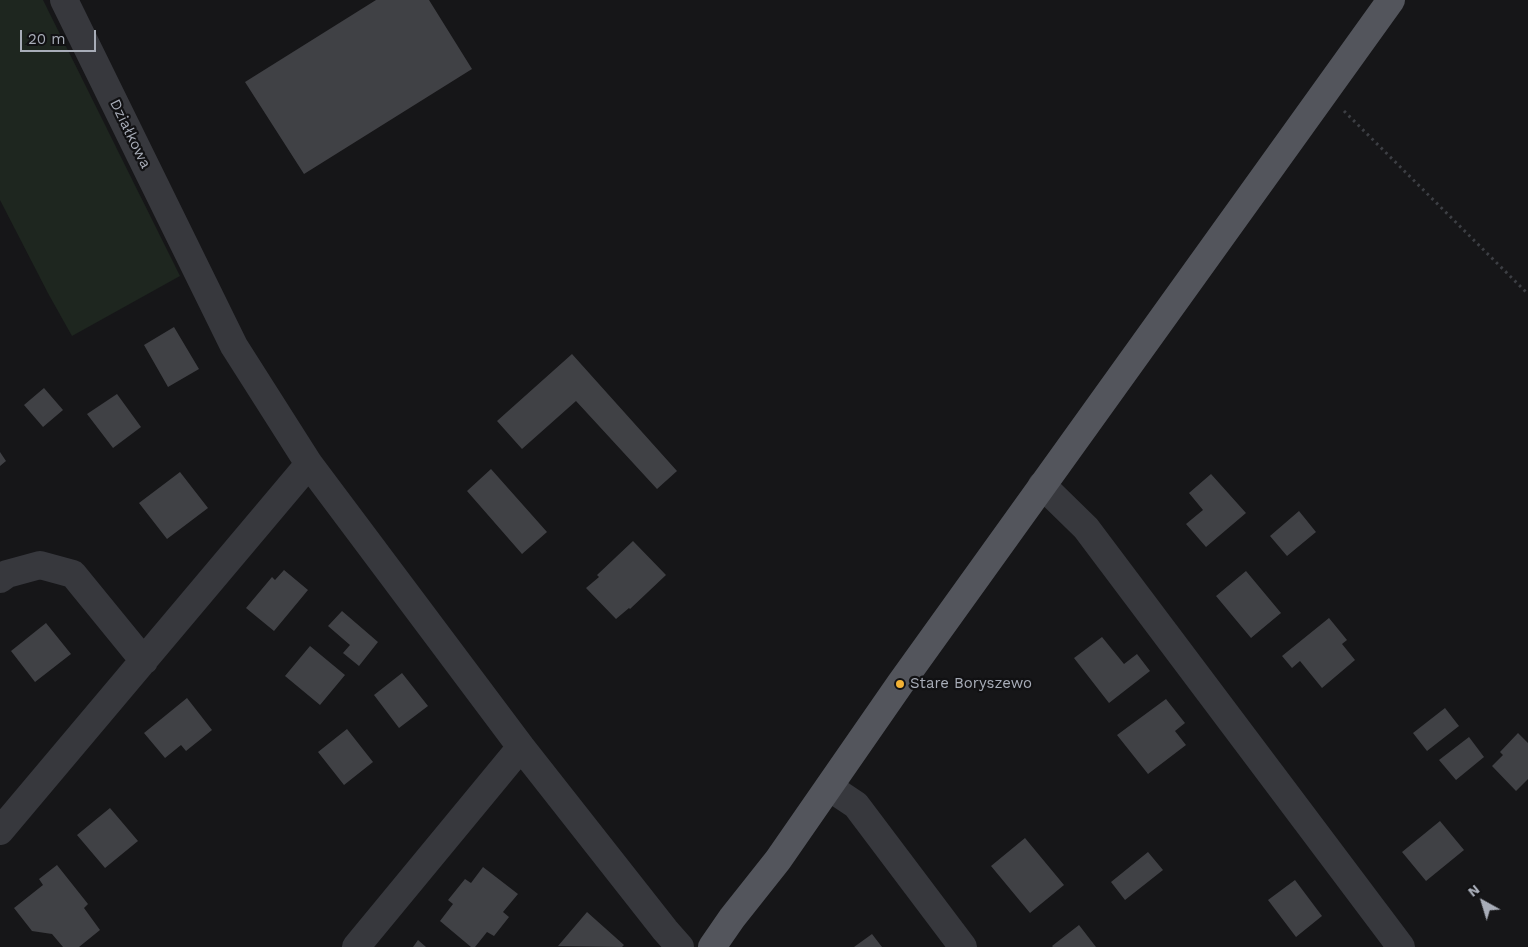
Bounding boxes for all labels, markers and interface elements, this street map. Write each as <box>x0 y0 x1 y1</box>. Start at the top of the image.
scale bar <box>22 20 99 52</box>
text: 20 m <box>28 30 66 48</box>
street label: Działkowa <box>106 97 154 171</box>
place label: Stare Boryszewo <box>910 675 1032 693</box>
marker: Stare Boryszewo <box>894 678 906 690</box>
north arrow <box>1458 877 1508 927</box>
text: N <box>1464 881 1483 900</box>

